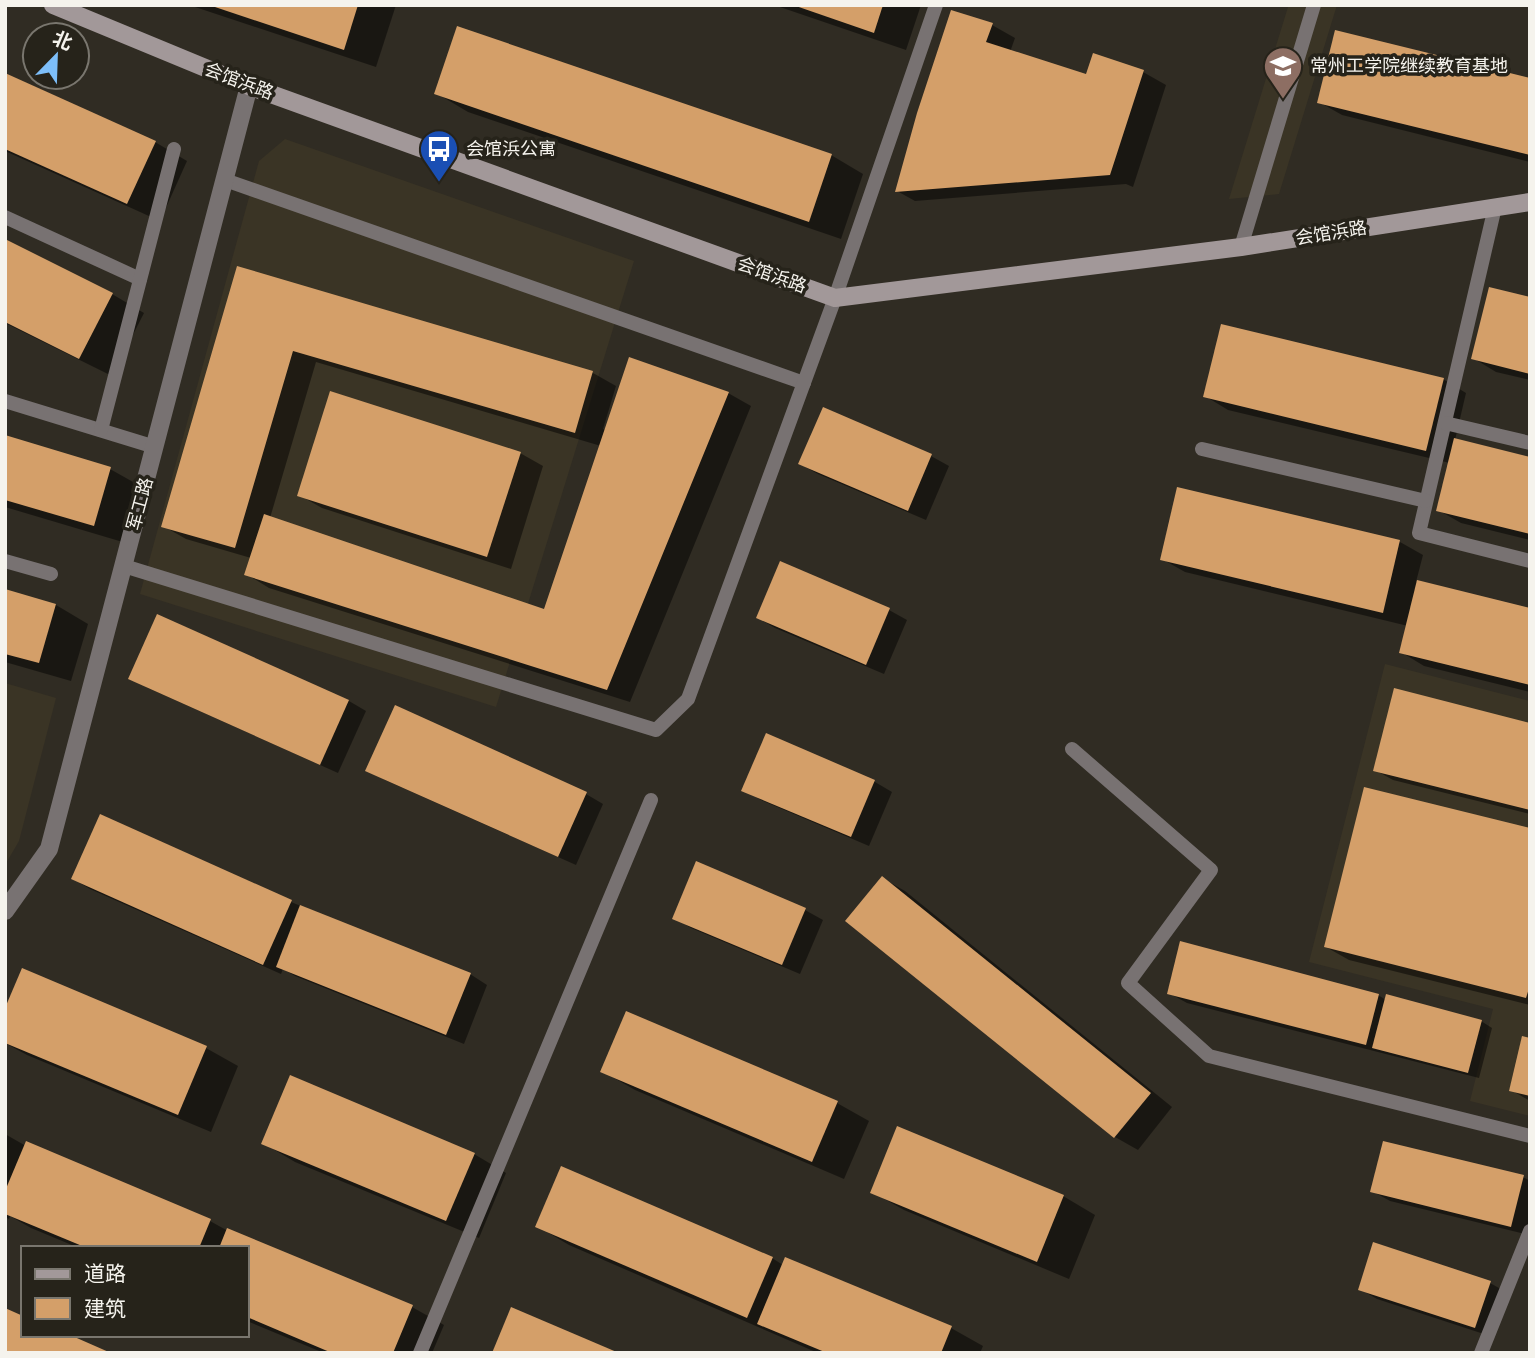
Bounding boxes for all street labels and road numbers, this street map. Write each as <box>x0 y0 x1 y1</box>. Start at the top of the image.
street label: 会馆浜路 <box>201 57 277 104</box>
street label: 会馆浜路 <box>1294 216 1368 249</box>
street label: 会馆浜路 <box>734 251 810 298</box>
street label: 军工路 <box>121 475 158 533</box>

